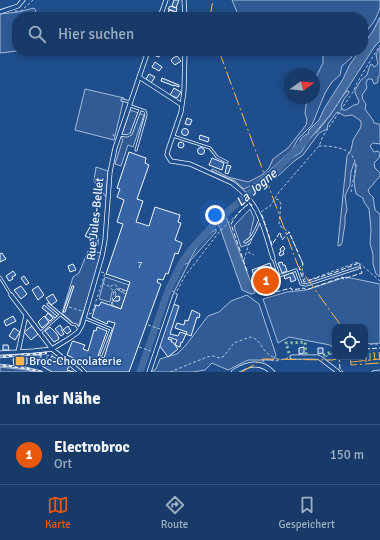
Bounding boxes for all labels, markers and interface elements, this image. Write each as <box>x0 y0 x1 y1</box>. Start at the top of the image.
search box <box>12 12 368 56</box>
icon: search <box>26 23 48 45</box>
text: Hier suchen <box>58 25 134 43</box>
north arrow <box>284 68 320 104</box>
water label: La Jogne <box>233 165 282 210</box>
street label: Rue Jules-Bellet <box>84 177 107 261</box>
your location <box>205 205 225 225</box>
house number: 7 <box>137 259 143 271</box>
pin: 1 <box>253 266 279 296</box>
map controls <box>332 324 368 360</box>
button: locate <box>332 324 368 360</box>
place label: Broc-Chocolaterie <box>29 354 122 369</box>
marker: Broc-Chocolaterie <box>14 355 26 367</box>
text: In der Nähe <box>16 388 101 409</box>
text: Electrobroc <box>54 438 130 456</box>
text: 1 <box>25 447 33 463</box>
text: 150 m <box>330 447 364 463</box>
text: Ort <box>54 456 72 472</box>
tab: Karte <box>45 494 71 531</box>
tab: Route <box>161 494 188 531</box>
tab: Gespeichert <box>278 494 335 531</box>

